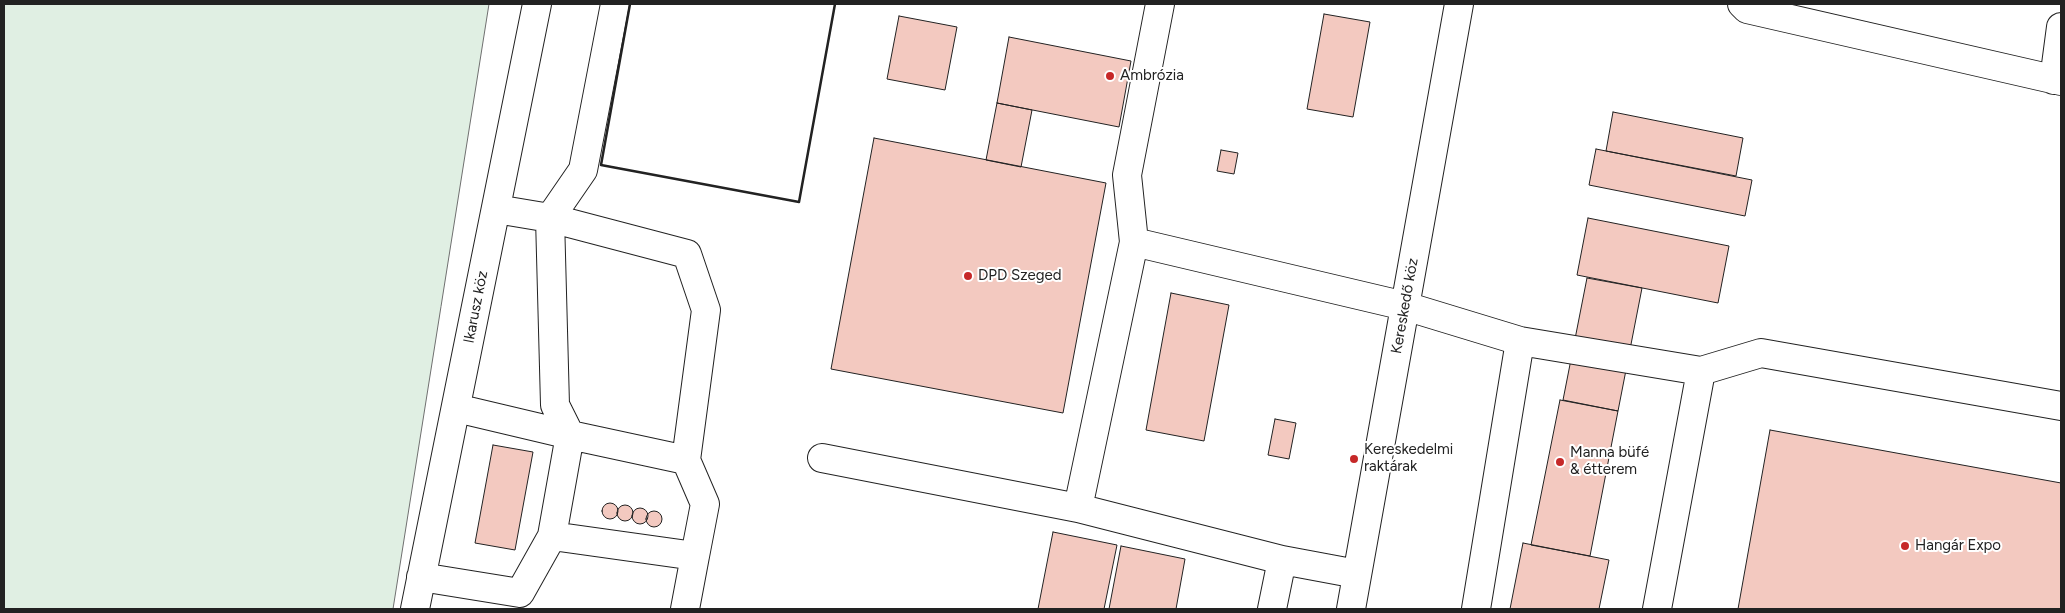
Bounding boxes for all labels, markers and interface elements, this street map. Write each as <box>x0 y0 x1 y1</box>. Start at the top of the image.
place label: Ambrózia <box>1120 67 1184 85</box>
marker: Ambrózia <box>1104 70 1116 82</box>
street label: Kereskedő köz <box>1388 257 1422 355</box>
place label: DPD Szeged <box>978 267 1062 285</box>
street label: Ikarusz köz <box>460 269 492 345</box>
marker: DPD Szeged <box>962 270 974 282</box>
place label: Kereskedelmi raktárak <box>1364 441 1453 476</box>
place label: Manna büfé & étterem <box>1570 444 1649 479</box>
marker: Kereskedelmi raktárak <box>1348 453 1360 465</box>
marker: Manna büfé & étterem <box>1554 456 1566 468</box>
place label: Hangár Expo <box>1915 537 2001 555</box>
marker: Hangár Expo <box>1899 540 1911 552</box>

